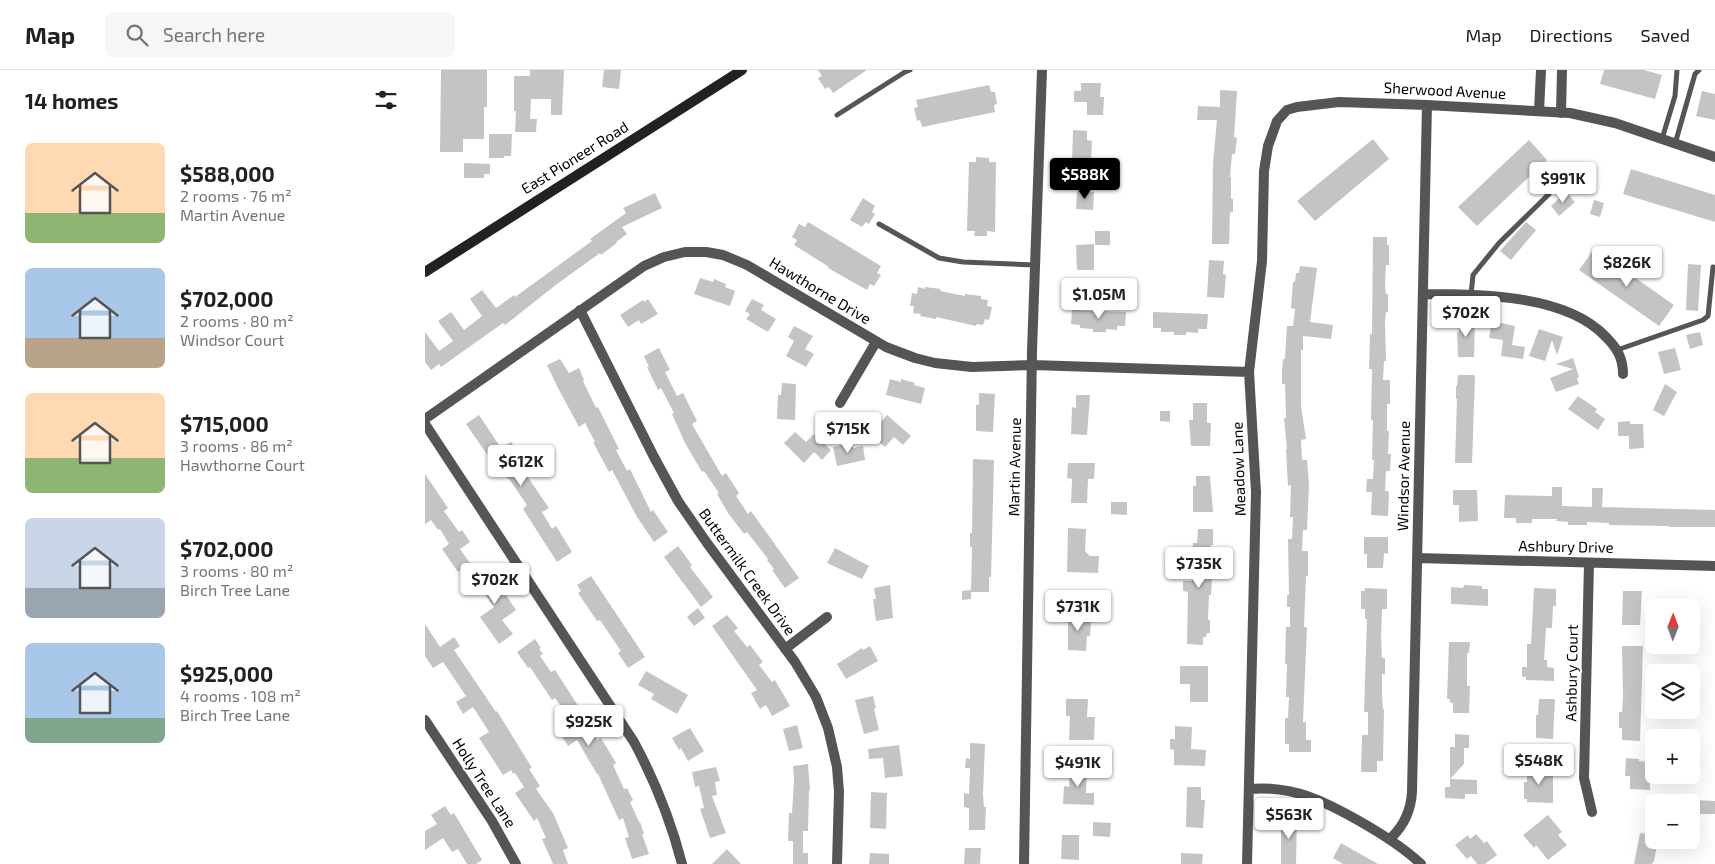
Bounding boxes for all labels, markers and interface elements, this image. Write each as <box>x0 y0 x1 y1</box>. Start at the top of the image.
search box <box>105 12 455 57</box>
text: Map <box>25 20 75 49</box>
icon: search <box>123 21 151 49</box>
text: Search here <box>163 23 265 46</box>
text: Map <box>1465 24 1502 46</box>
text: Directions <box>1530 24 1613 46</box>
text: Saved <box>1641 24 1690 46</box>
street label: Sherwood Avenue <box>1383 78 1507 102</box>
icon: filters <box>372 86 400 114</box>
text: 14 homes <box>25 88 119 113</box>
street label: East Pioneer Road <box>518 117 631 197</box>
pin: $588K <box>1050 158 1120 200</box>
text: $588,000 <box>180 161 275 186</box>
pin: $991K <box>1528 162 1598 204</box>
icon: home <box>65 163 125 223</box>
text: $588K <box>1061 164 1109 183</box>
text: $991K <box>1540 168 1586 187</box>
text: 2 rooms · 76 m² <box>180 186 292 205</box>
text: Martin Avenue <box>180 205 285 224</box>
pin: $826K <box>1592 246 1662 288</box>
text: $826K <box>1603 252 1651 271</box>
street label: Hawthorne Drive <box>766 253 875 328</box>
pin: $1.05M <box>1058 278 1140 320</box>
text: $1.05M <box>1072 284 1126 303</box>
text: $702,000 <box>180 286 274 311</box>
icon: home <box>65 288 125 348</box>
pin: $702K <box>1431 296 1501 338</box>
text: $702K <box>1442 302 1490 321</box>
text: 2 rooms · 80 m² <box>180 311 294 330</box>
text: Windsor Court <box>180 330 284 349</box>
text: $715,000 <box>180 411 269 436</box>
pin: $715K <box>813 412 883 454</box>
icon: home <box>65 413 125 473</box>
street label: Martin Avenue <box>1004 417 1024 517</box>
text: $715K <box>826 418 870 437</box>
street label: Meadow Lane <box>1227 421 1249 517</box>
street label: Windsor Avenue <box>1393 421 1413 531</box>
text: 3 rooms · 86 m² <box>180 436 293 455</box>
pin: $612K <box>486 444 556 487</box>
text: $612K <box>498 451 544 470</box>
text: Hawthorne Court <box>180 455 305 474</box>
street label: Buttermilk Creek Drive <box>696 504 800 638</box>
text: $702,000 <box>180 536 274 561</box>
street label: Ashbury Drive <box>1518 536 1614 556</box>
icon: home <box>65 538 125 598</box>
pin: $735K <box>1164 546 1234 589</box>
text: $735K <box>1176 553 1222 572</box>
text: 3 rooms · 80 m² <box>180 561 293 580</box>
pin: $702K <box>460 562 530 605</box>
text: $702K <box>471 569 519 588</box>
text: Birch Tree Lane <box>180 580 290 599</box>
pin: $731K <box>1043 590 1113 632</box>
text: $731K <box>1056 596 1100 615</box>
north arrow <box>1645 599 1700 654</box>
map controls <box>1645 599 1700 849</box>
street label: Ashbury Court <box>1561 624 1581 722</box>
text: $925,000 <box>180 661 273 686</box>
icon: home <box>65 663 125 723</box>
button: layers <box>1645 664 1700 719</box>
text: 4 rooms · 108 m² <box>180 686 301 705</box>
pin: $925K <box>554 704 624 747</box>
text: Birch Tree Lane <box>180 705 290 724</box>
text: $925K <box>566 711 613 730</box>
button: + <box>1645 729 1700 784</box>
street label: Holly Tree Lane <box>449 734 520 831</box>
pin: $548K <box>1504 744 1574 786</box>
pin: $491K <box>1043 746 1113 788</box>
text: $548K <box>1515 750 1563 769</box>
text: $491K <box>1055 752 1101 771</box>
button: − <box>1645 794 1700 849</box>
pin: $563K <box>1254 798 1324 840</box>
text: $563K <box>1266 804 1312 823</box>

